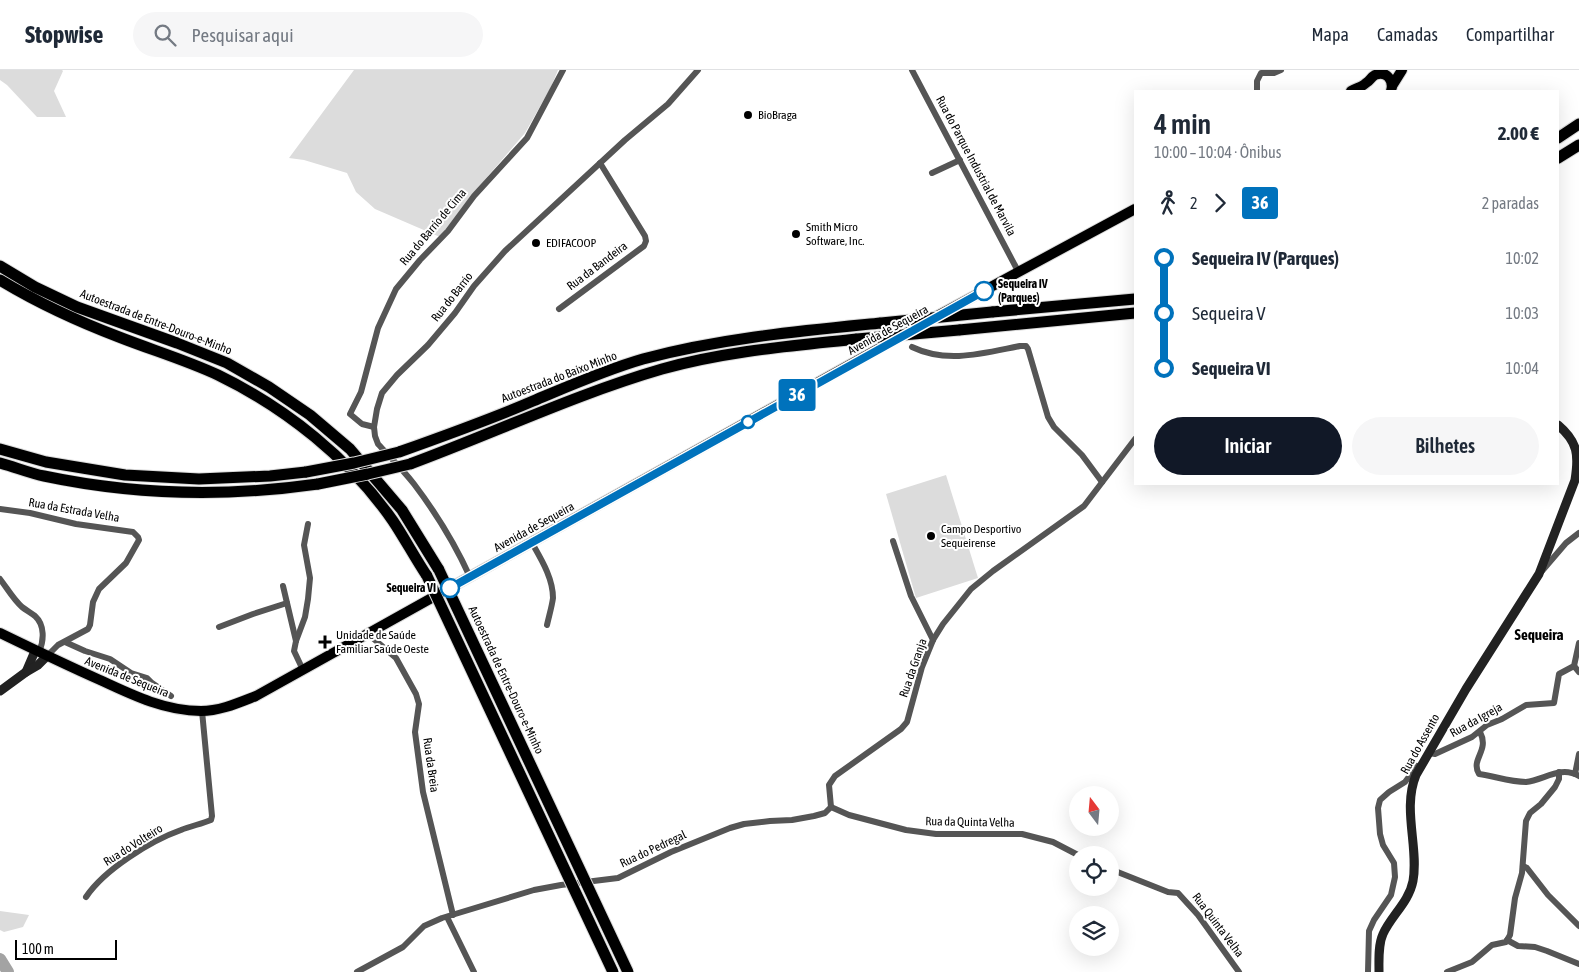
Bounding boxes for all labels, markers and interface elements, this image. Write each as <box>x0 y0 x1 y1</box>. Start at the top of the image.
search box <box>133 12 483 57</box>
text: Stopwise <box>25 21 103 48</box>
icon: search <box>151 21 179 49</box>
text: Pesquisar aqui <box>191 24 294 46</box>
text: Mapa <box>1312 24 1349 45</box>
text: Camadas <box>1377 24 1438 45</box>
text: Compartilhar <box>1466 24 1554 45</box>
street label: Rua do Parque Industrial de Marvila <box>933 94 1019 238</box>
place label: BioBraga <box>758 108 797 122</box>
text: 4 min <box>1154 108 1211 140</box>
marker: BioBraga <box>742 109 754 121</box>
text: 2.00 € <box>1498 122 1539 144</box>
text: 10:00 – 10:04 · Ônibus <box>1154 143 1281 161</box>
street label: Rua do Barrio de Cima <box>397 186 469 268</box>
icon: walk <box>1154 189 1182 217</box>
icon: forward <box>1206 189 1234 217</box>
text: 36 <box>1252 192 1268 213</box>
text: 2 <box>1190 194 1198 212</box>
text: 2 paradas <box>1482 194 1539 212</box>
place label: Smith Micro Software, Inc. <box>806 220 864 248</box>
marker: Smith Micro Software, Inc. <box>790 228 802 240</box>
place label: EDIFACOOP <box>546 236 597 250</box>
marker: EDIFACOOP <box>530 237 542 249</box>
street label: Rua da Bandeira <box>564 239 630 293</box>
text: Sequeira IV (Parques) <box>1192 247 1339 269</box>
text: 10:02 <box>1505 249 1539 267</box>
street label: Rua do Barrio <box>428 269 476 324</box>
place label: Sequeira IV (Parques) <box>998 277 1048 305</box>
marker: Sequeira IV (Parques) <box>974 281 994 301</box>
street label: Autoestrada de Entre-Douro-e-Minho <box>78 287 234 358</box>
street label: Avenida de Sequeira <box>845 302 931 358</box>
text: Sequeira V <box>1192 302 1266 324</box>
text: 10:03 <box>1505 304 1539 322</box>
street label: Autoestrada do Baixo Minho <box>499 348 619 406</box>
text: Sequeira VI <box>1192 357 1271 379</box>
text: 10:04 <box>1505 359 1539 377</box>
line badge: 36 <box>774 379 820 411</box>
text: 36 <box>789 384 805 405</box>
unlabelled marker <box>741 415 755 429</box>
button: Iniciar <box>1154 417 1342 475</box>
button: Bilhetes <box>1352 417 1539 475</box>
street label: Rua da Estrada Velha <box>27 495 121 525</box>
street label: Avenida de Sequeira <box>491 499 577 555</box>
place label: Campo Desportivo Sequeirense <box>941 522 1022 550</box>
marker: Campo Desportivo Sequeirense <box>925 530 937 542</box>
marker: Sequeira VI <box>440 578 460 598</box>
place label: Sequeira VI <box>386 581 436 595</box>
street label: Autoestrada de Entre-Douro-e-Minho <box>466 604 547 757</box>
district label: Sequeira <box>1515 626 1563 643</box>
place label: Unidade de Saúde Familiar Saúde Oeste <box>336 628 429 656</box>
marker: Unidade de Saúde Familiar Saúde Oeste <box>318 635 332 649</box>
street label: Rua da Granja <box>896 637 930 699</box>
street label: Avenida de Sequeira <box>83 654 171 700</box>
street label: Rua da Igreja <box>1447 700 1505 740</box>
street label: Rua do Assento <box>1398 711 1442 777</box>
street label: Rua da Breia <box>420 737 442 793</box>
north arrow <box>1069 786 1119 836</box>
map controls <box>1069 786 1119 956</box>
street label: Rua da Quinta Velha <box>925 814 1015 830</box>
street label: Rua do Volteiro <box>101 821 165 869</box>
street label: Rua do Pedregal <box>618 827 689 870</box>
button: locate <box>1069 846 1119 896</box>
street label: Rua Quinta Velha <box>1189 890 1247 960</box>
button: layers <box>1069 906 1119 956</box>
scale bar <box>15 937 118 960</box>
text: 100 m <box>22 941 54 957</box>

